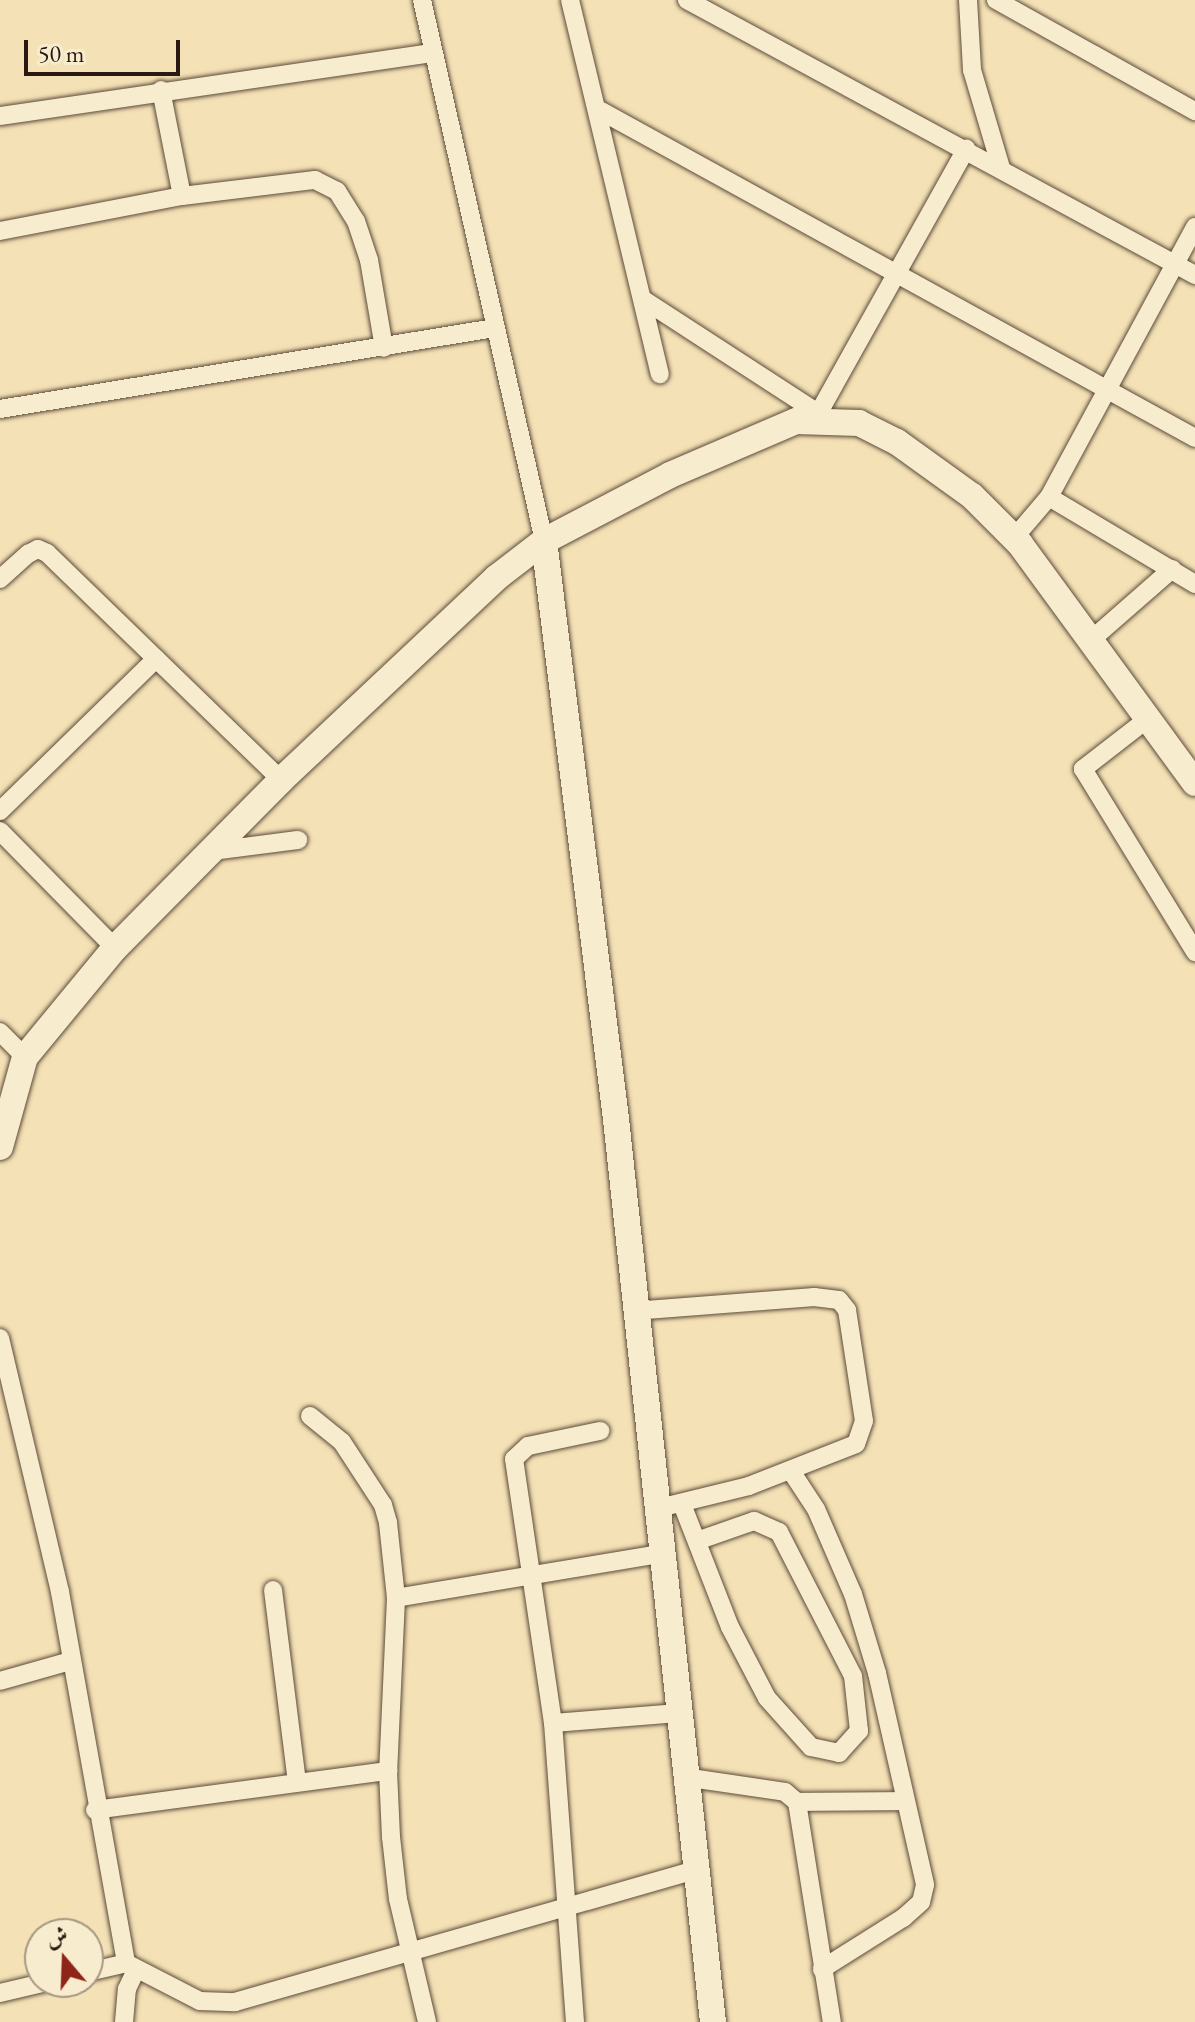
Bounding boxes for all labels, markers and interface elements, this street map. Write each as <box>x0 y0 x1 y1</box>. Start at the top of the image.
scale bar <box>28 24 184 74</box>
text: 50 m <box>38 38 85 69</box>
north arrow <box>24 1918 104 1998</box>
text: ش <box>42 1919 72 1954</box>

